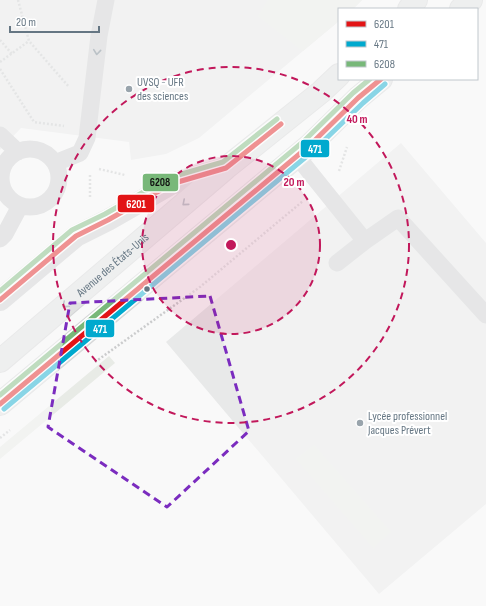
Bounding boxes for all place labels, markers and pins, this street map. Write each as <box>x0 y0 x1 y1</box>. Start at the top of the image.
place label: UVSQ - UFR des sciences <box>137 75 188 104</box>
marker: UVSQ - UFR des sciences <box>124 84 134 94</box>
centre of rings <box>224 238 238 252</box>
unlabelled marker <box>142 284 152 294</box>
place label: Lycée professionnel Jacques Prévert <box>367 409 447 438</box>
marker: Lycée professionnel Jacques Prévert <box>355 418 365 428</box>

